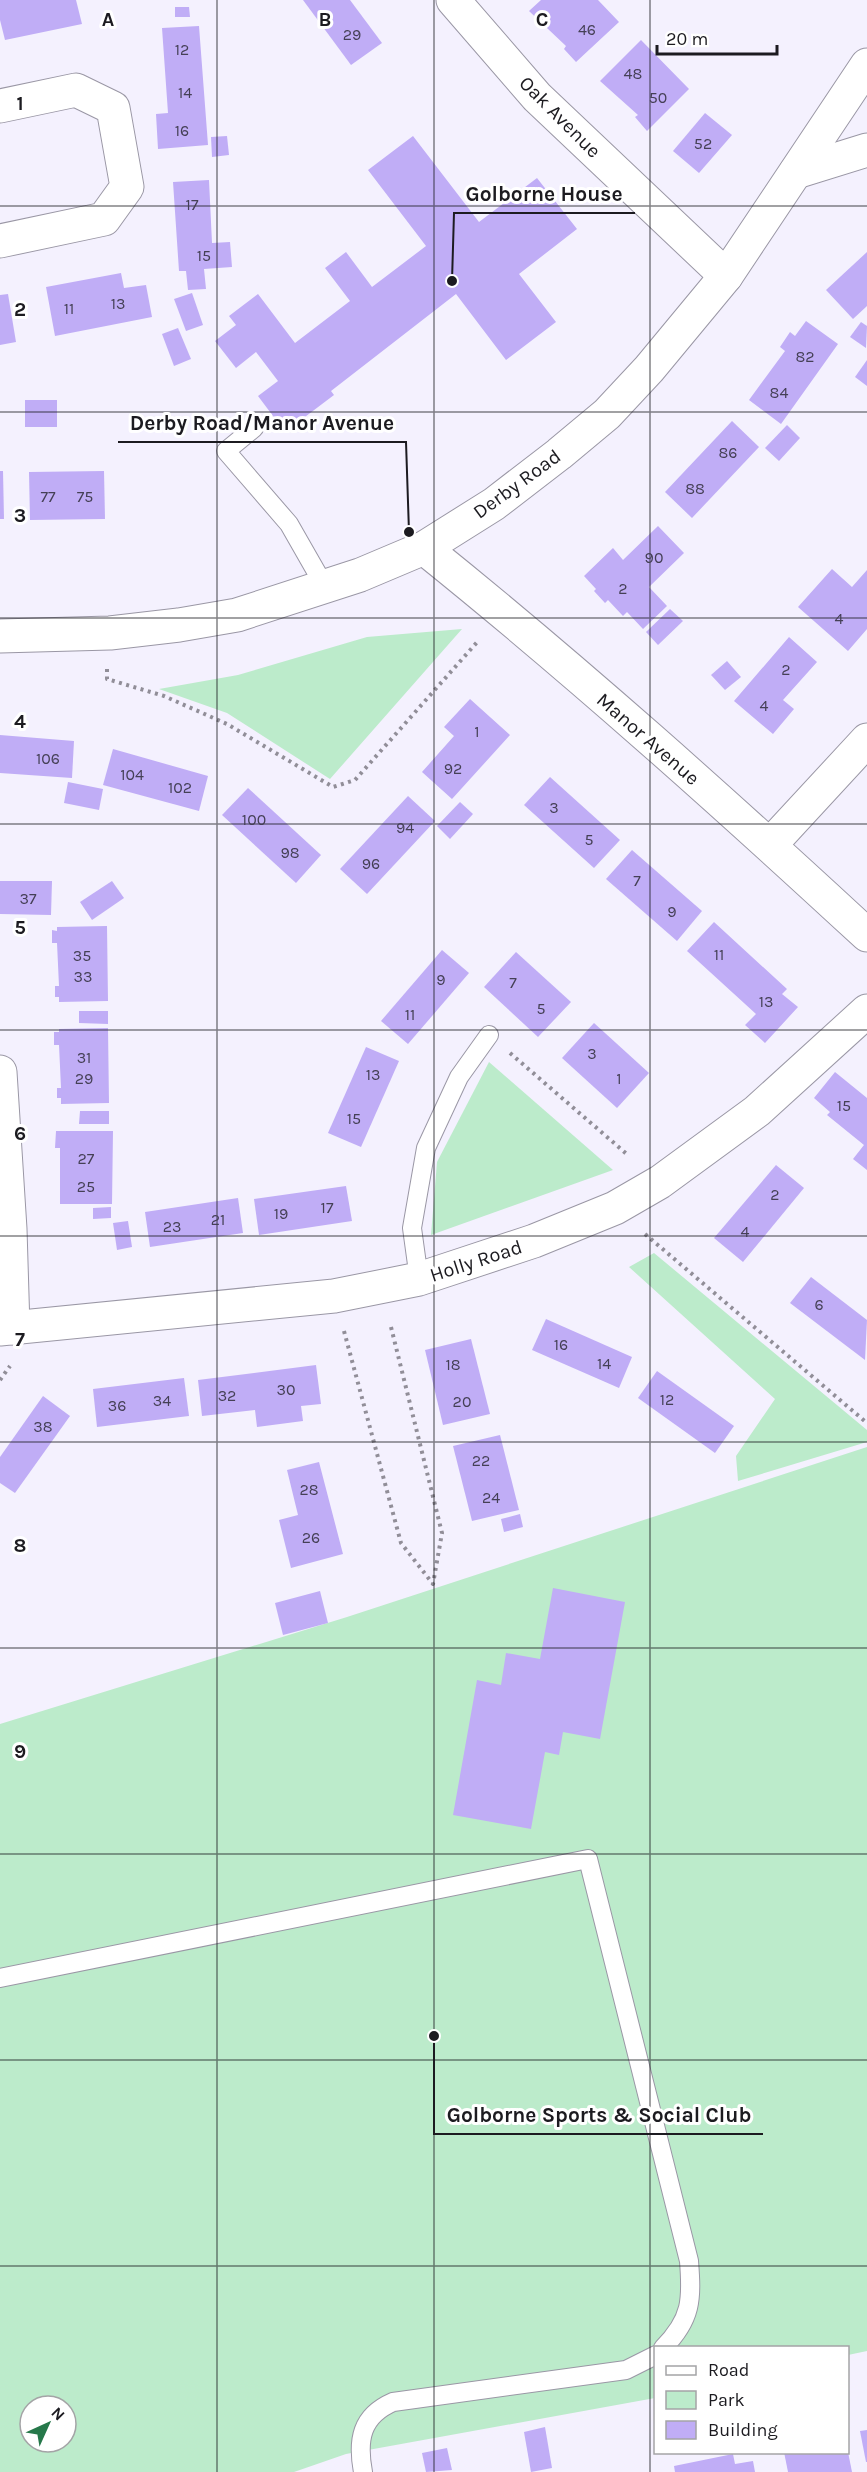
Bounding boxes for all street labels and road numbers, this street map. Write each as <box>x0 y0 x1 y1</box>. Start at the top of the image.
street label: Oak Avenue <box>514 71 606 163</box>
street label: Derby Road <box>469 445 565 523</box>
street label: Manor Avenue <box>592 688 704 790</box>
street label: Holly Road <box>427 1235 525 1287</box>

